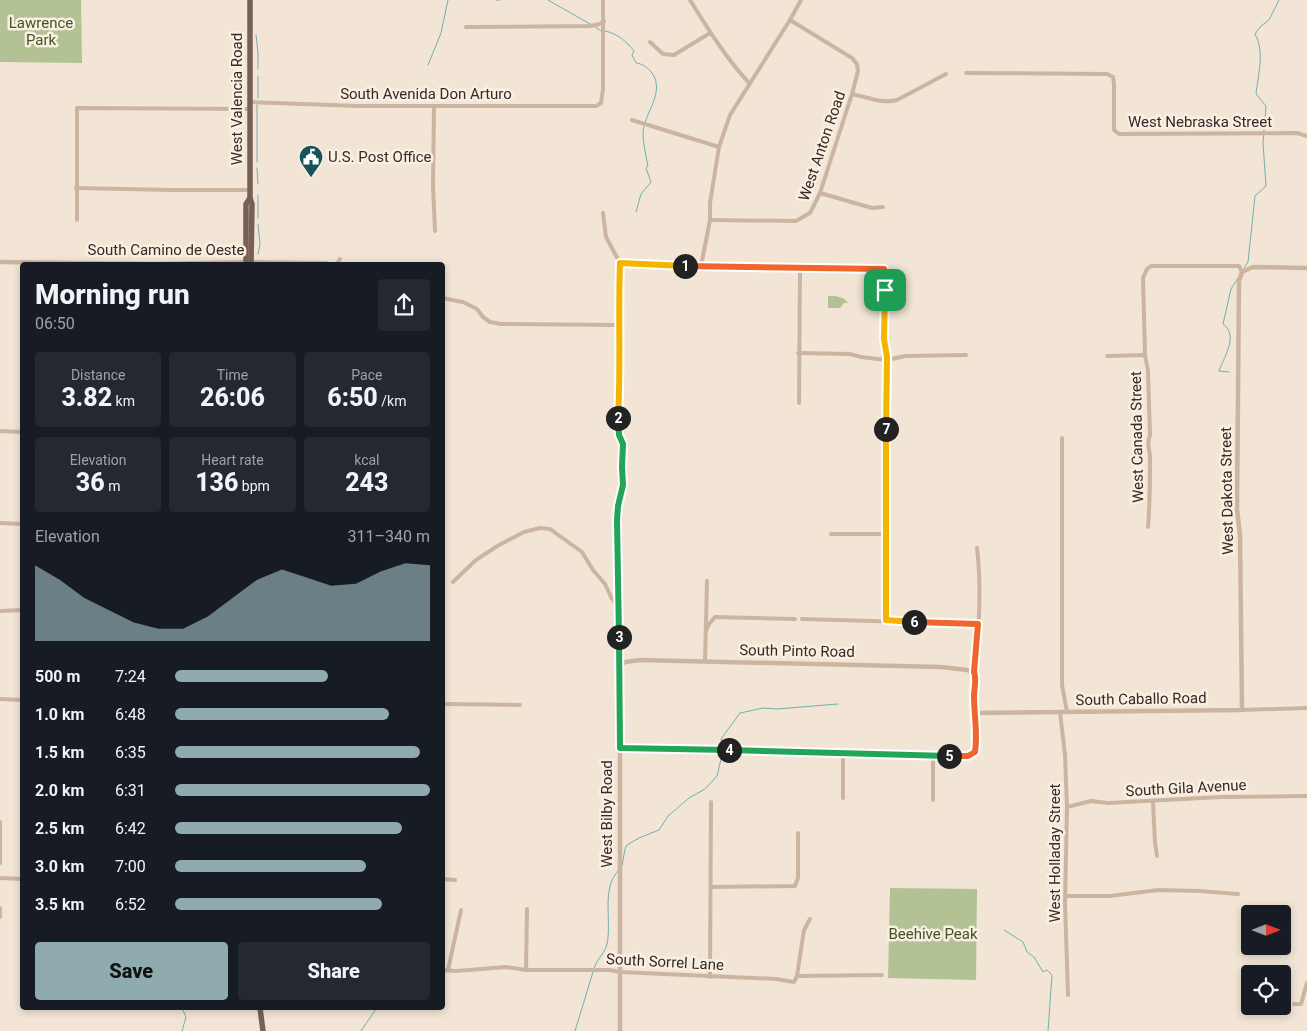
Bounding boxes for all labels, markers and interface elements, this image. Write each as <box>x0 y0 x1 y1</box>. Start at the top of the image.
park label: Lawrence Park <box>9 14 73 49</box>
street label: West Valencia Road <box>228 33 246 165</box>
street label: South Avenida Don Arturo <box>340 85 512 103</box>
street label: West Anton Road <box>795 89 849 203</box>
street label: West Nebraska Street <box>1128 113 1272 131</box>
public building icon: U.S. Post Office <box>298 144 324 178</box>
place label: U.S. Post Office <box>328 148 432 166</box>
street label: South Camino de Oeste <box>88 241 244 259</box>
pin: 1 <box>672 254 698 278</box>
text: 1 <box>681 258 690 274</box>
pin <box>864 269 906 311</box>
icon: arrive <box>871 276 899 304</box>
text: Morning run <box>35 278 190 311</box>
button: share <box>378 279 430 331</box>
text: 06:50 <box>35 314 75 333</box>
text: Distance <box>71 367 125 383</box>
text: Time <box>217 367 248 383</box>
text: Pace <box>351 367 382 383</box>
street label: West Canada Street <box>1127 371 1147 503</box>
text: 3.82 <box>61 383 112 412</box>
text: 26:06 <box>200 383 265 412</box>
text: 6:50 <box>327 383 378 412</box>
text: km <box>112 393 135 409</box>
text: /km <box>378 393 406 409</box>
pin: 2 <box>606 406 630 430</box>
text: 2 <box>614 410 623 426</box>
pin: 7 <box>874 416 898 442</box>
text: 7 <box>882 421 891 437</box>
street label: West Dakota Street <box>1217 427 1237 555</box>
text: Elevation <box>70 452 127 468</box>
text: Heart rate <box>201 452 264 468</box>
text: kcal <box>354 452 379 468</box>
text: 36 <box>76 468 105 497</box>
text: 136 <box>195 468 238 497</box>
text: 243 <box>345 468 388 497</box>
text: m <box>105 478 120 494</box>
text: bpm <box>238 478 270 494</box>
text: Elevation <box>35 527 100 546</box>
text: 311–340 m <box>348 527 430 546</box>
pin: 6 <box>902 610 926 634</box>
text: 6 <box>910 614 919 630</box>
pin: 3 <box>606 624 632 650</box>
text: 3 <box>615 629 624 645</box>
street label: South Pinto Road <box>739 641 855 661</box>
text: 500 m <box>35 667 80 686</box>
text: 7:24 <box>115 667 146 686</box>
street label: South Caballo Road <box>1075 689 1207 709</box>
text: 1.0 km <box>35 705 84 724</box>
text: 6:48 <box>115 705 146 724</box>
pin: 4 <box>716 738 742 762</box>
text: 4 <box>725 742 734 758</box>
text: 1.5 km <box>35 743 84 762</box>
text: 6:35 <box>115 743 146 762</box>
pin: 5 <box>936 744 962 768</box>
text: 5 <box>945 748 954 764</box>
street label: West Bilby Road <box>598 760 616 868</box>
street label: South Gila Avenue <box>1125 776 1247 800</box>
text: 2.0 km <box>35 781 84 800</box>
text: 6:31 <box>115 781 146 800</box>
street label: West Holladay Street <box>1046 783 1064 923</box>
text: 2.5 km <box>35 819 84 838</box>
text: 6:42 <box>115 819 146 838</box>
text: 3.0 km <box>35 857 84 876</box>
text: 7:00 <box>115 857 146 876</box>
text: 3.5 km <box>35 895 84 914</box>
text: 6:52 <box>115 895 146 914</box>
north arrow <box>1241 905 1291 955</box>
map controls <box>1241 905 1291 1015</box>
park label: Beehive Peak <box>888 925 978 943</box>
button: Save <box>35 942 228 1000</box>
button: Share <box>238 942 430 1000</box>
street label: South Sorrel Lane <box>606 950 724 974</box>
button: locate <box>1241 965 1291 1015</box>

